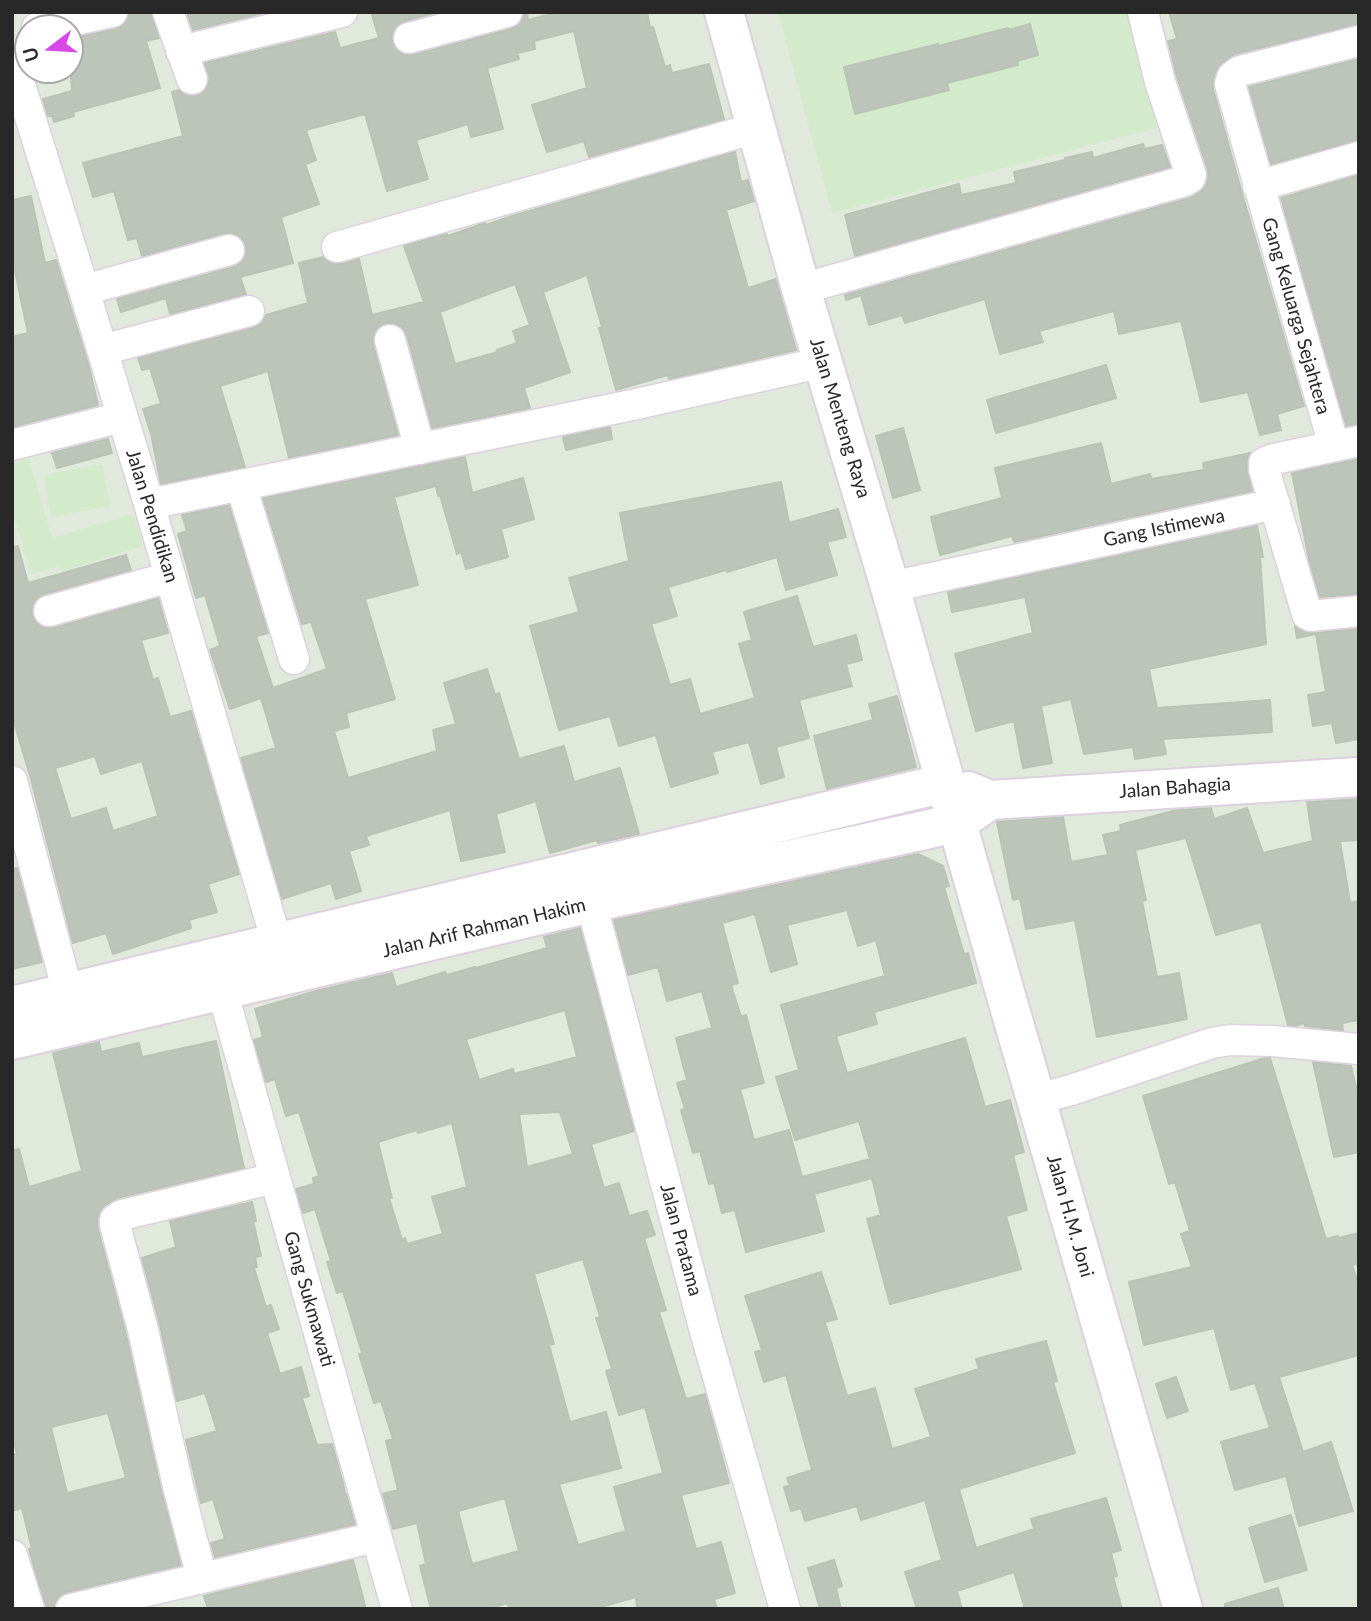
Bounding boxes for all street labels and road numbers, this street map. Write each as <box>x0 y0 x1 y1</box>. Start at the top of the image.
street label: Gang Keluarga Sejahtera <box>1257 215 1335 417</box>
street label: Jalan Menteng Raya <box>805 335 875 501</box>
street label: Jalan Pendidikan <box>121 447 183 585</box>
street label: Gang Istimewa <box>1101 504 1227 552</box>
street label: Jalan Bahagia <box>1118 773 1232 803</box>
street label: Jalan Arif Rahman Hakim <box>380 893 588 963</box>
street label: Jalan H.M. Joni <box>1042 1152 1098 1280</box>
street label: Jalan Pratama <box>655 1181 707 1299</box>
street label: Gang Sukmawati <box>279 1229 339 1369</box>

